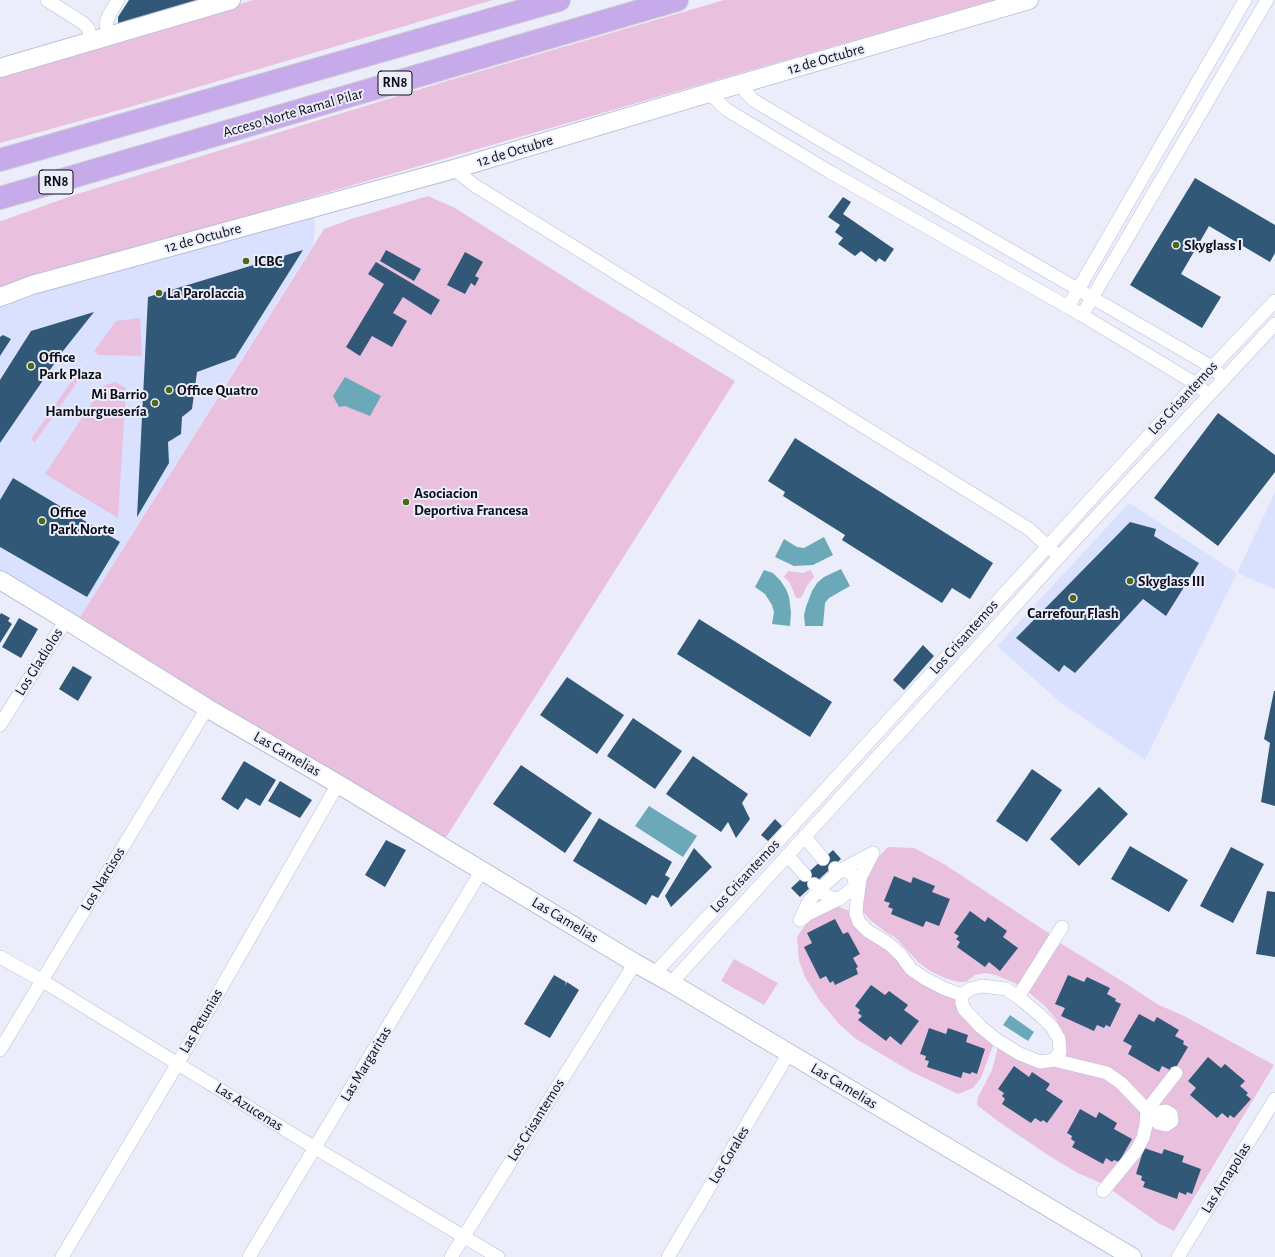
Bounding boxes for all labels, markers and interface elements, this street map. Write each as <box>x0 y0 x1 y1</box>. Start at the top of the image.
street label: 12 de Octubre <box>786 40 866 78</box>
road number: RN8 <box>378 71 412 95</box>
street label: Acceso Norte Ramal Pilar <box>221 84 365 142</box>
street label: 12 de Octubre <box>475 131 555 171</box>
road number: RN8 <box>39 170 73 194</box>
street label: 12 de Octubre <box>163 219 243 257</box>
place label: Skyglass I <box>1184 236 1242 254</box>
marker: Skyglass I <box>1171 240 1181 250</box>
place label: ICBC <box>254 252 282 270</box>
marker: ICBC <box>241 256 251 266</box>
place label: La Parolaccia <box>167 284 245 302</box>
marker: La Parolaccia <box>154 288 164 298</box>
place label: Office Park Plaza <box>39 348 102 383</box>
street label: Los Crisantemos <box>1144 358 1222 438</box>
marker: Office Park Plaza <box>26 361 36 371</box>
place label: Office Quatro <box>177 381 258 399</box>
place label: Mi Barrio Hamburguesería <box>45 385 147 420</box>
marker: Office Quatro <box>164 385 174 395</box>
marker: Mi Barrio Hamburguesería <box>150 398 160 408</box>
place label: Asociacion Deportiva Francesa <box>414 484 529 519</box>
marker: Asociacion Deportiva Francesa <box>401 497 411 507</box>
place label: Office Park Norte <box>50 503 115 538</box>
marker: Office Park Norte <box>37 516 47 526</box>
place label: Skyglass III <box>1138 572 1205 590</box>
marker: Skyglass III <box>1125 576 1135 586</box>
marker: Carrefour Flash <box>1068 593 1078 603</box>
street label: Los Crisantemos <box>926 596 1002 678</box>
place label: Carrefour Flash <box>1027 604 1119 622</box>
street label: Los Gladiolos <box>11 625 67 699</box>
street label: Las Camelias <box>250 728 324 780</box>
street label: Los Crisantemos <box>706 836 784 916</box>
street label: Los Narcisos <box>77 844 129 914</box>
street label: Las Camelias <box>528 893 602 947</box>
street label: Las Petunias <box>175 986 227 1056</box>
street label: Las Margaritas <box>337 1023 395 1105</box>
street label: Las Camelias <box>807 1059 881 1113</box>
street label: Los Crisantemos <box>503 1075 569 1165</box>
street label: Las Azucenas <box>212 1079 286 1135</box>
street label: Los Corales <box>705 1123 753 1187</box>
street label: Las Amapolas <box>1197 1139 1255 1217</box>

